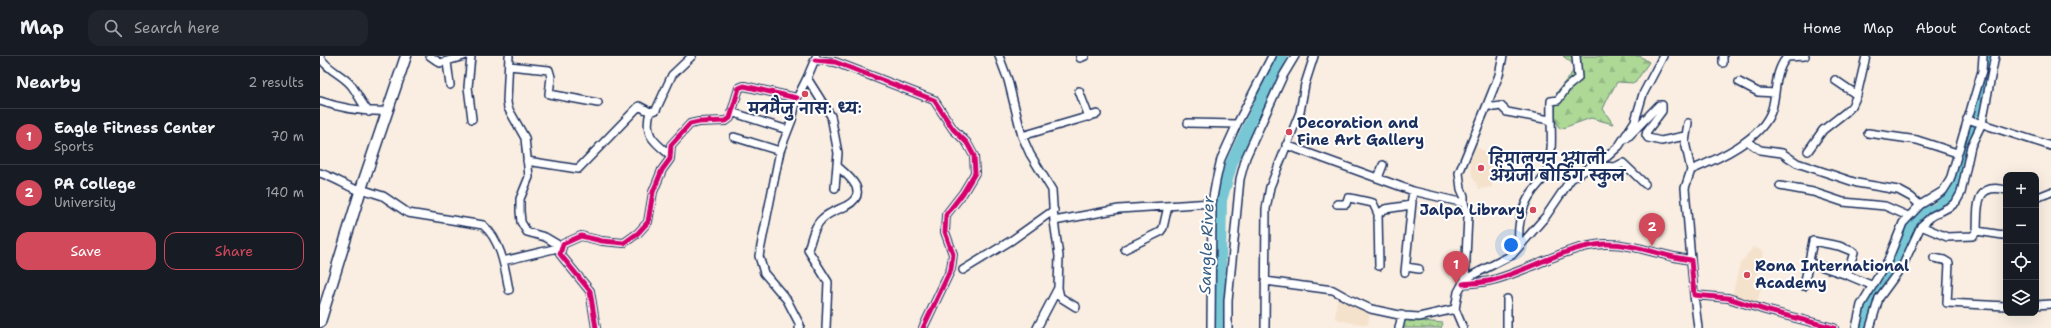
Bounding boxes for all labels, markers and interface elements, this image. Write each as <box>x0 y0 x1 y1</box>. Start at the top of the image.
search box <box>88 10 368 46</box>
text: Map <box>20 15 64 40</box>
icon: search <box>102 17 124 39</box>
text: Search here <box>134 18 220 38</box>
text: Home <box>1803 19 1842 37</box>
text: Map <box>1864 19 1894 37</box>
text: About <box>1916 19 1957 37</box>
text: Contact <box>1979 19 2031 37</box>
text: Nearby <box>16 71 81 93</box>
text: 2 results <box>248 74 304 91</box>
marker: मनमैजु नासः ध्यः <box>800 89 810 99</box>
place label: मनमैजु नासः ध्यः <box>746 94 862 121</box>
place label: Decoration and Fine Art Gallery <box>1297 113 1424 150</box>
text: Eagle Fitness Center <box>54 118 215 138</box>
marker: Decoration and Fine Art Gallery <box>1284 127 1294 137</box>
text: 1 <box>26 128 32 145</box>
text: 70 m <box>270 128 304 145</box>
text: Sports <box>54 138 94 155</box>
place label: हिमालयन भ्याली अंग्रेजी बोर्डिंग स्कुल <box>1487 146 1627 188</box>
marker: हिमालयन भ्याली अंग्रेजी बोर्डिंग स्कुल <box>1476 163 1486 173</box>
map controls <box>2003 172 2039 316</box>
button: + <box>2003 172 2039 208</box>
text: PA College <box>54 174 136 194</box>
text: 2 <box>24 184 34 201</box>
text: 140 m <box>265 184 304 201</box>
text: University <box>54 194 116 211</box>
water label: Sangle River <box>1194 195 1219 295</box>
place label: Jalpa Library <box>1419 200 1525 220</box>
marker: Jalpa Library <box>1528 205 1538 215</box>
button: − <box>2003 208 2039 244</box>
pin: 2 <box>1639 213 1665 246</box>
button: Save <box>16 232 156 270</box>
button: Share <box>164 232 304 270</box>
your location <box>1501 235 1521 255</box>
button: locate <box>2003 244 2039 280</box>
pin: 1 <box>1443 251 1469 284</box>
place label: Rona International Academy <box>1755 256 1909 293</box>
marker: Rona International Academy <box>1742 270 1752 280</box>
button: layers <box>2003 280 2039 316</box>

